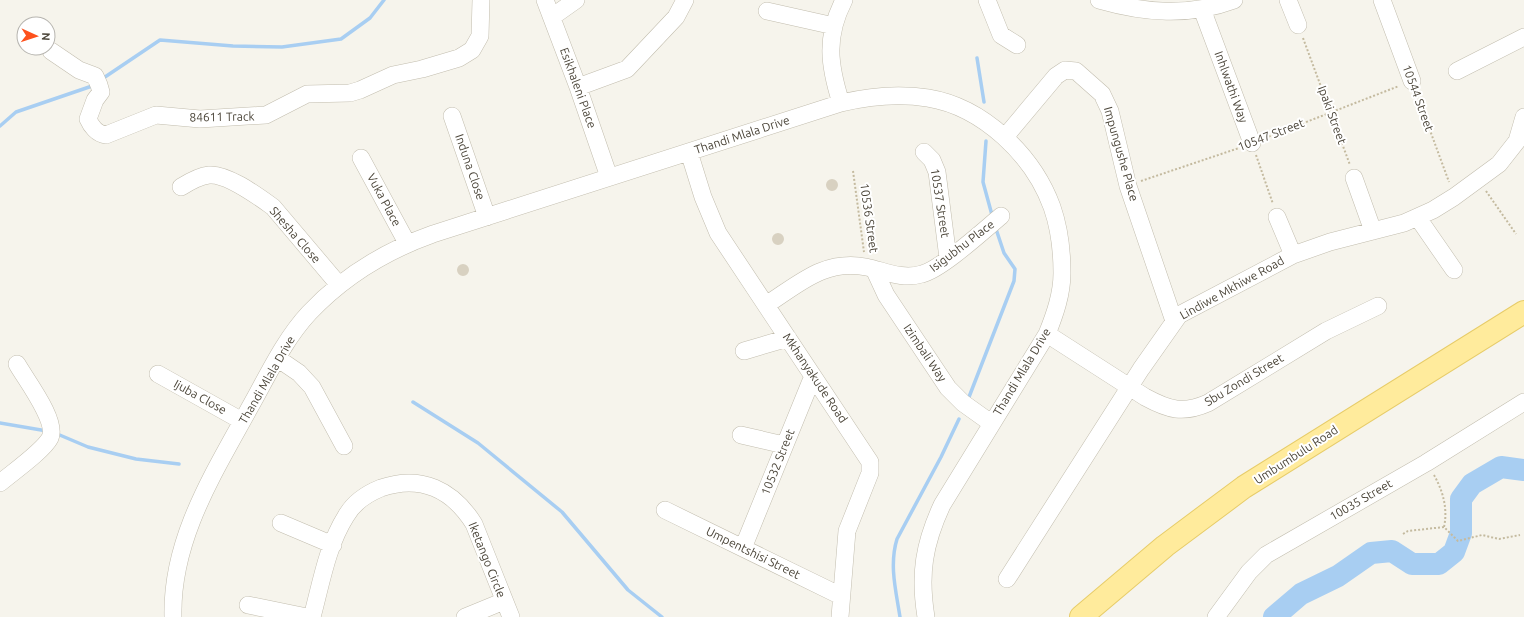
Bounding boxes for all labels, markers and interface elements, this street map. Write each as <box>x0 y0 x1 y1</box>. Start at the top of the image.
north arrow <box>16 16 56 56</box>
text: N <box>40 32 52 41</box>
street label: Esikhaleni Place <box>558 46 599 130</box>
street label: Inhlwathi Way <box>1212 49 1251 125</box>
street label: 10544 Street <box>1400 63 1437 133</box>
street label: Ipaki Street <box>1316 84 1349 146</box>
street label: Impungushe Place <box>1102 105 1141 203</box>
street label: 84611 Track <box>189 109 255 124</box>
street label: Thandi Mlala Drive <box>693 113 791 156</box>
street label: 10547 Street <box>1236 116 1306 153</box>
street label: Induna Close <box>453 132 488 202</box>
street label: 10537 Street <box>929 167 952 239</box>
street label: Vuka Place <box>365 171 404 228</box>
street label: 10536 Street <box>858 182 881 254</box>
street label: Shesha Close <box>267 204 323 265</box>
street label: Isigubhu Place <box>927 217 996 274</box>
street label: Lindiwe Mkhiwe Road <box>1177 254 1286 322</box>
street label: Izimbali Way <box>901 321 950 384</box>
street label: Thandi Mlala Drive <box>990 326 1053 418</box>
street label: Mkhanyakude Road <box>781 330 850 425</box>
street label: Thandi Mlala Drive <box>236 333 297 426</box>
street label: Sbu Zondi Street <box>1202 351 1286 408</box>
street label: Ijuba Close <box>172 377 229 416</box>
street label: Umbumbulu Road <box>1251 423 1340 486</box>
street label: 10532 Street <box>758 427 797 497</box>
street label: 10035 Street <box>1327 476 1395 523</box>
street label: Iketango Circle <box>466 520 508 599</box>
street label: Umpentshisi Street <box>704 524 803 581</box>

